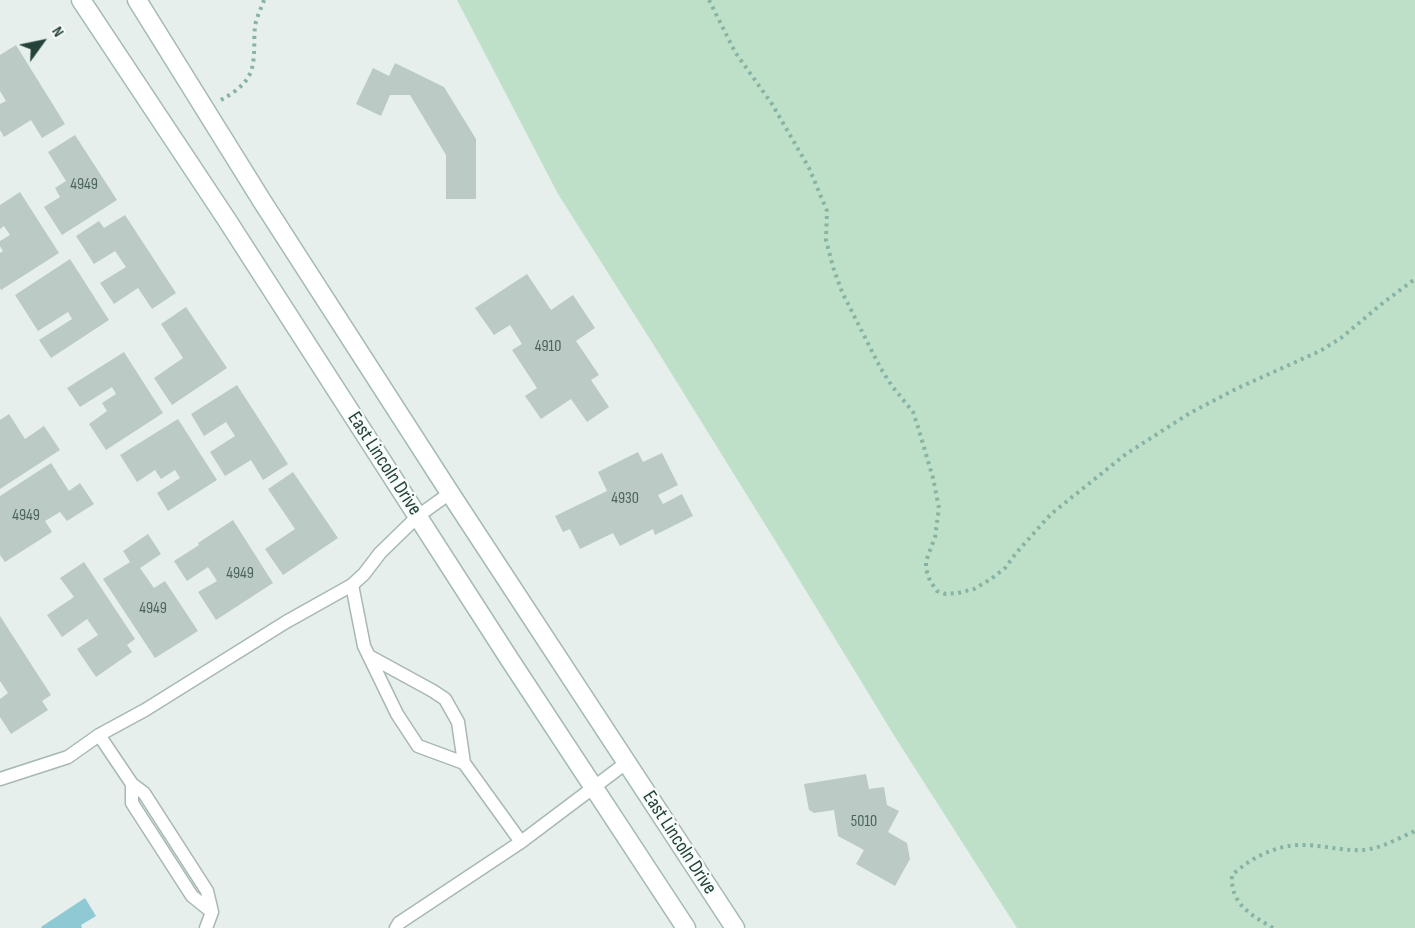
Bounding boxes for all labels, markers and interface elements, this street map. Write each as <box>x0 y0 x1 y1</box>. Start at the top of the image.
north arrow <box>12 12 72 72</box>
text: N <box>47 23 68 41</box>
house number: 4949 <box>70 175 98 195</box>
house number: 4910 <box>535 337 561 357</box>
street label: East Lincoln Drive <box>342 408 426 520</box>
house number: 4930 <box>611 489 639 509</box>
house number: 4949 <box>12 506 40 526</box>
house number: 4949 <box>226 564 254 584</box>
house number: 4949 <box>139 599 167 619</box>
street label: East Lincoln Drive <box>637 787 721 899</box>
house number: 5010 <box>851 812 877 832</box>

